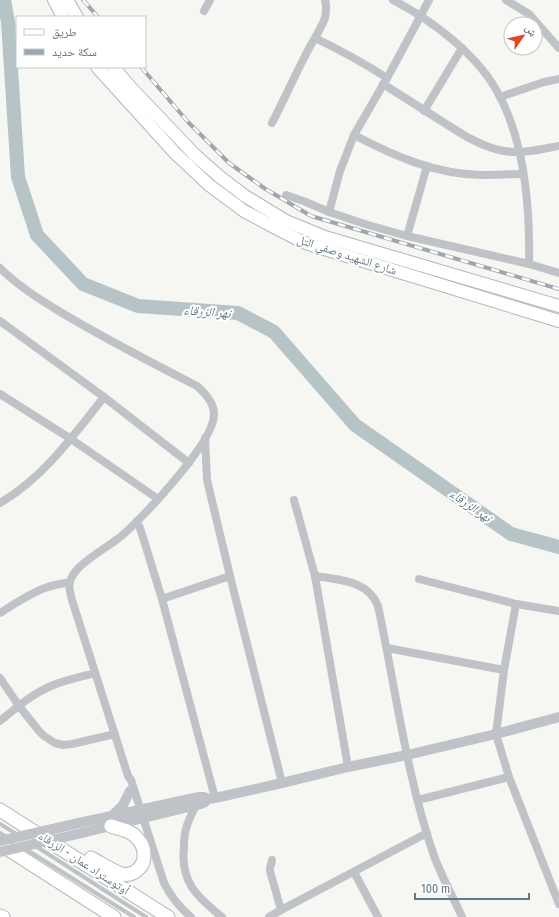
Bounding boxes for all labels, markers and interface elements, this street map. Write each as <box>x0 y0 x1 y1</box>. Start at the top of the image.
legend <box>16 16 146 68</box>
north arrow <box>503 16 543 56</box>
text: ش <box>521 22 540 40</box>
text: طريق <box>52 25 77 39</box>
text: سكة حديد <box>52 45 97 59</box>
street label: شارع الشهيد وصفي التل <box>294 232 399 281</box>
water label: نهر الزرقاء <box>183 302 233 321</box>
water label: نهر الزرقاء <box>447 486 496 526</box>
street label: أوتوستراد عمان - الزرقاء <box>36 828 132 898</box>
scale bar <box>415 875 529 901</box>
text: 100 m <box>421 882 450 896</box>

